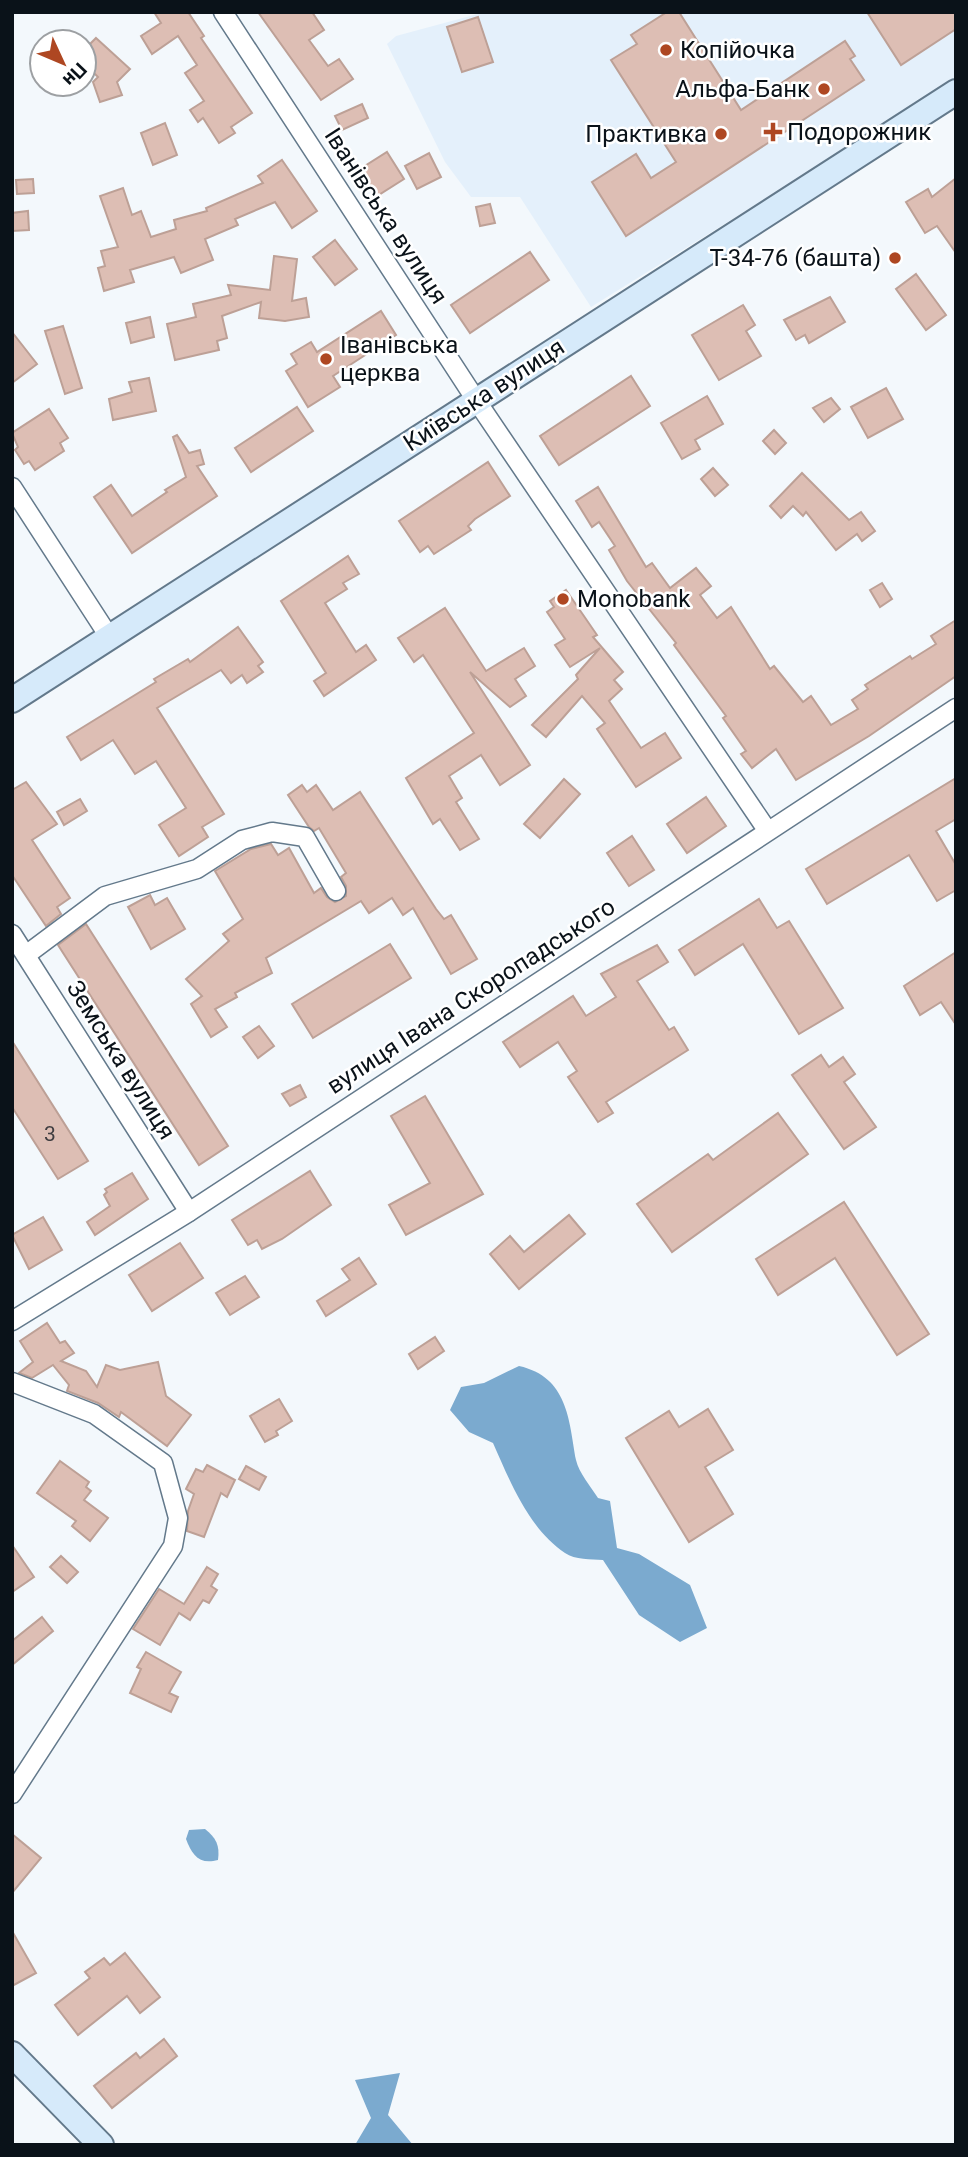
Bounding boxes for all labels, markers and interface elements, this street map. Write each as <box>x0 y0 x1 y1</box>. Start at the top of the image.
north arrow <box>28 28 98 98</box>
place label: Копійочка <box>680 36 795 64</box>
marker: Копійочка <box>658 42 674 58</box>
text: Пн <box>58 58 92 91</box>
place label: Альфа-Банк <box>675 75 810 103</box>
marker: Альфа-Банк <box>816 81 832 97</box>
place label: Подорожник <box>787 118 931 146</box>
place label: Практивка <box>585 120 707 148</box>
street label: Іванівська вулиця <box>319 123 453 309</box>
marker: Подорожник <box>765 124 781 140</box>
marker: Практивка <box>713 126 729 142</box>
place label: Т-34-76 (башта) <box>709 244 881 272</box>
marker: Т-34-76 (башта) <box>887 250 903 266</box>
place label: Іванівська церква <box>340 331 458 387</box>
street label: Київська вулиця <box>398 333 570 457</box>
marker: Іванівська церква <box>318 351 334 367</box>
place label: Monobank <box>577 585 691 613</box>
marker: Monobank <box>555 591 571 607</box>
street label: вулиця Івана Скоропадського <box>322 892 620 1100</box>
street label: Земська вулиця <box>61 975 181 1145</box>
house number: 3 <box>44 1122 56 1146</box>

